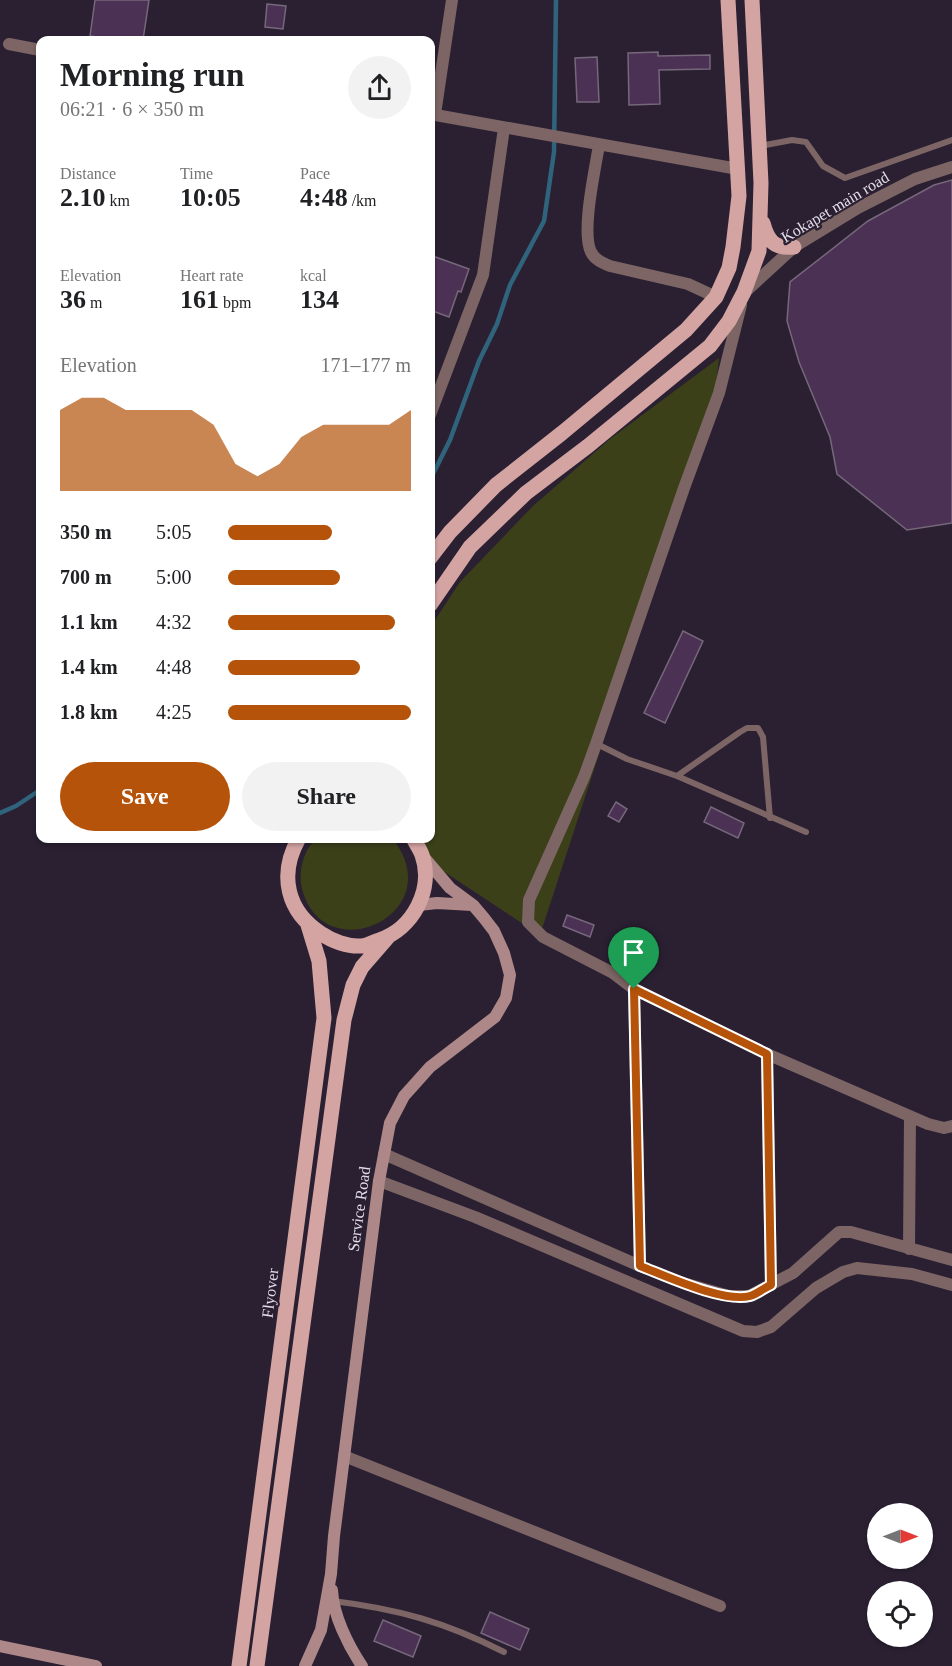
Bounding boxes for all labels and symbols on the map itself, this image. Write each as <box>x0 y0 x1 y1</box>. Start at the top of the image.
street label: Kokapet main road <box>778 168 892 247</box>
pin <box>608 927 659 989</box>
street label: Service Road <box>345 1165 373 1253</box>
street label: Flyover <box>259 1267 283 1319</box>
north arrow <box>867 1503 933 1569</box>

